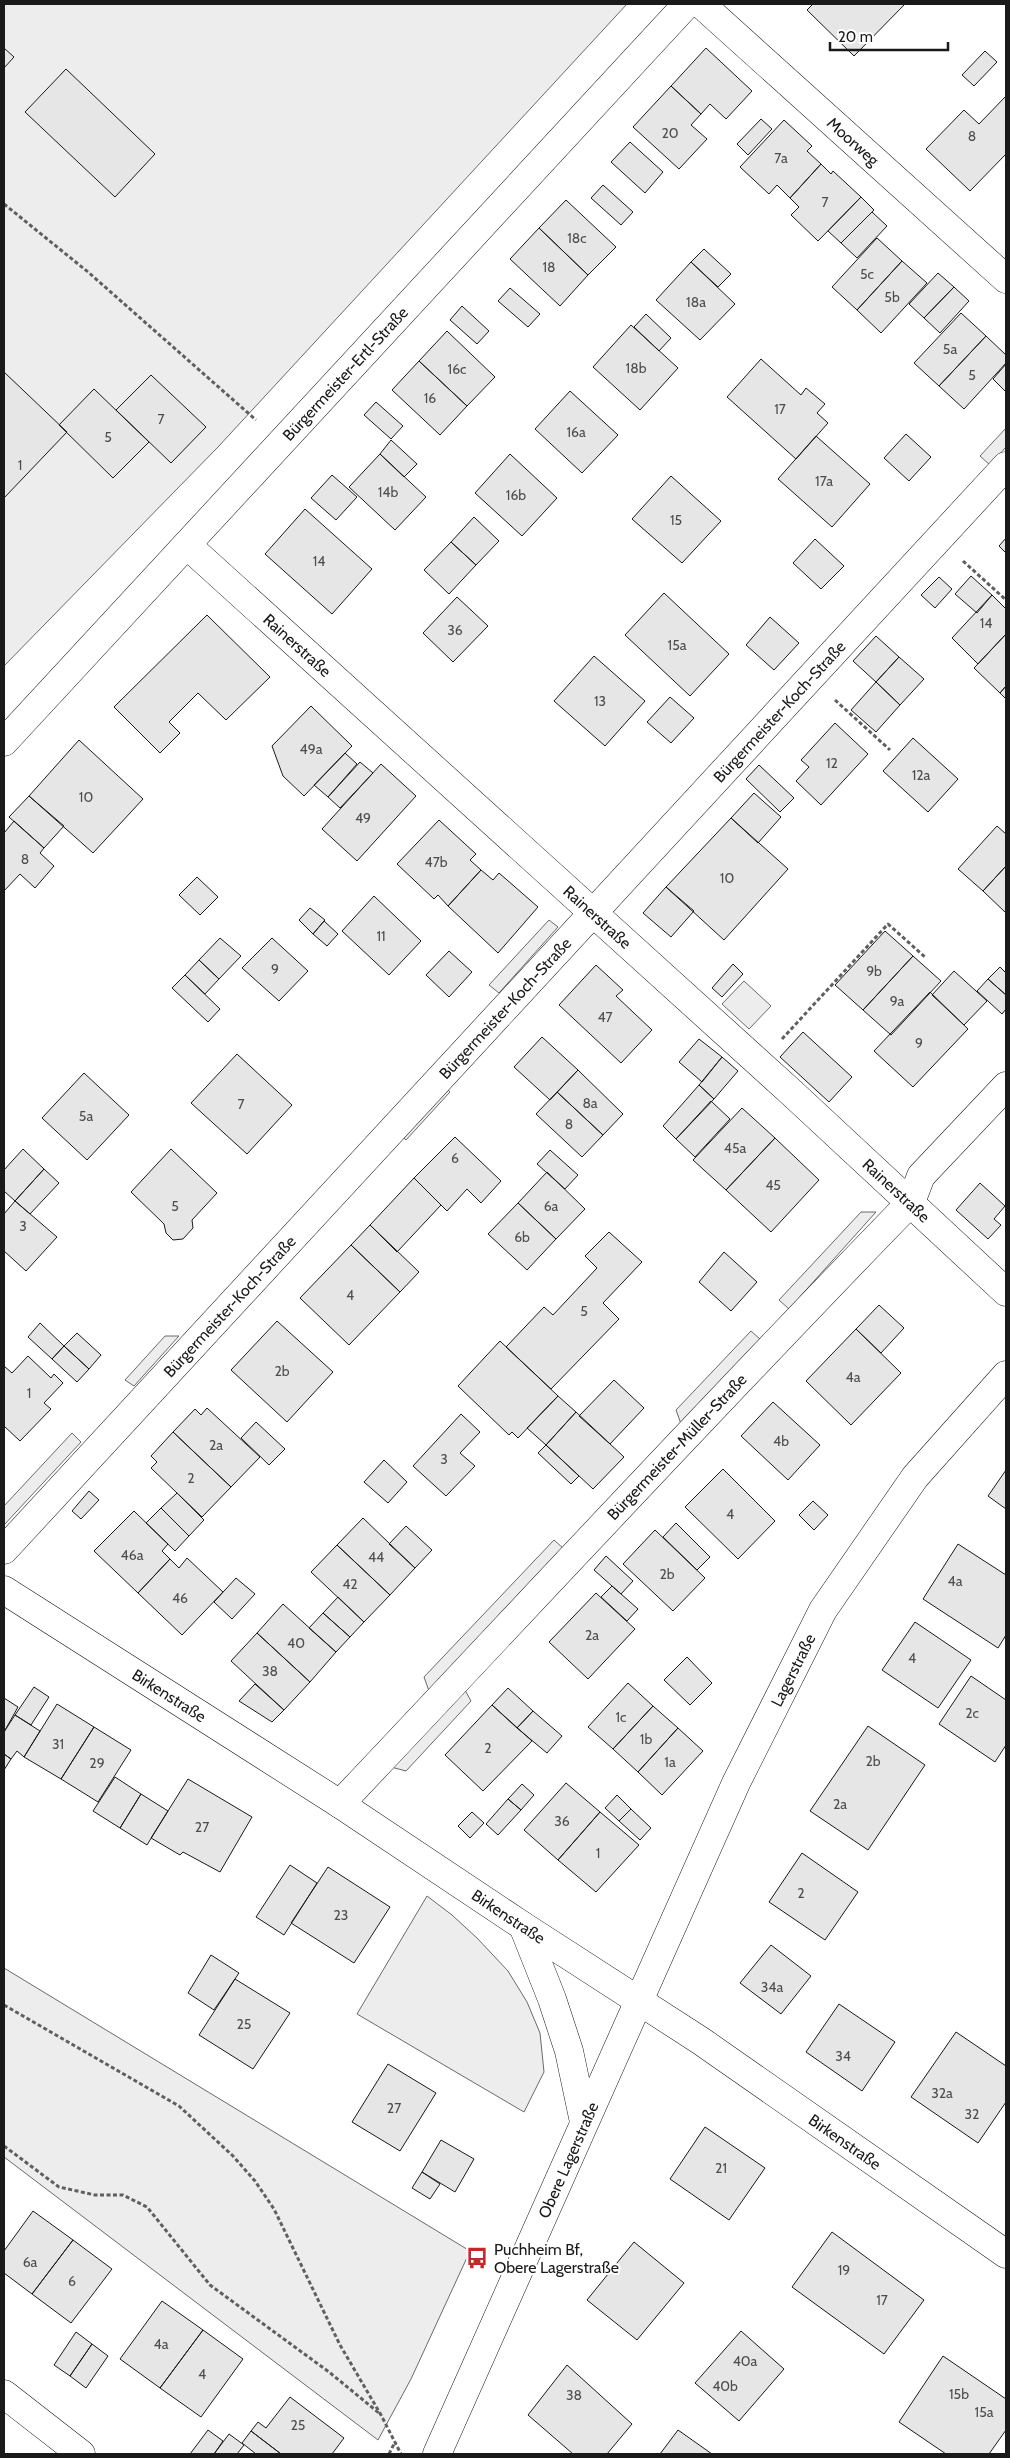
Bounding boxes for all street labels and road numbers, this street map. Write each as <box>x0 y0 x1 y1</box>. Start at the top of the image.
street label: Moorweg <box>823 113 884 170</box>
street label: Bürgermeister-Ertl-Straße <box>278 303 412 444</box>
street label: Rainerstraße <box>260 609 335 681</box>
street label: Bürgermeister-Koch-Straße <box>709 637 849 786</box>
street label: Rainerstraße <box>560 881 635 952</box>
street label: Bürgermeister-Koch-Straße <box>435 933 575 1083</box>
street label: Rainerstraße <box>859 1154 934 1226</box>
street label: Bürgermeister-Koch-Straße <box>159 1232 299 1381</box>
street label: Bürgermeister-Müller-Straße <box>603 1370 750 1524</box>
street label: Lagerstraße <box>767 1631 819 1710</box>
street label: Birkenstraße <box>129 1665 210 1726</box>
street label: Birkenstraße <box>468 1885 549 1947</box>
street label: Obere Lagerstraße <box>534 2099 602 2221</box>
street label: Birkenstraße <box>805 2110 885 2173</box>

